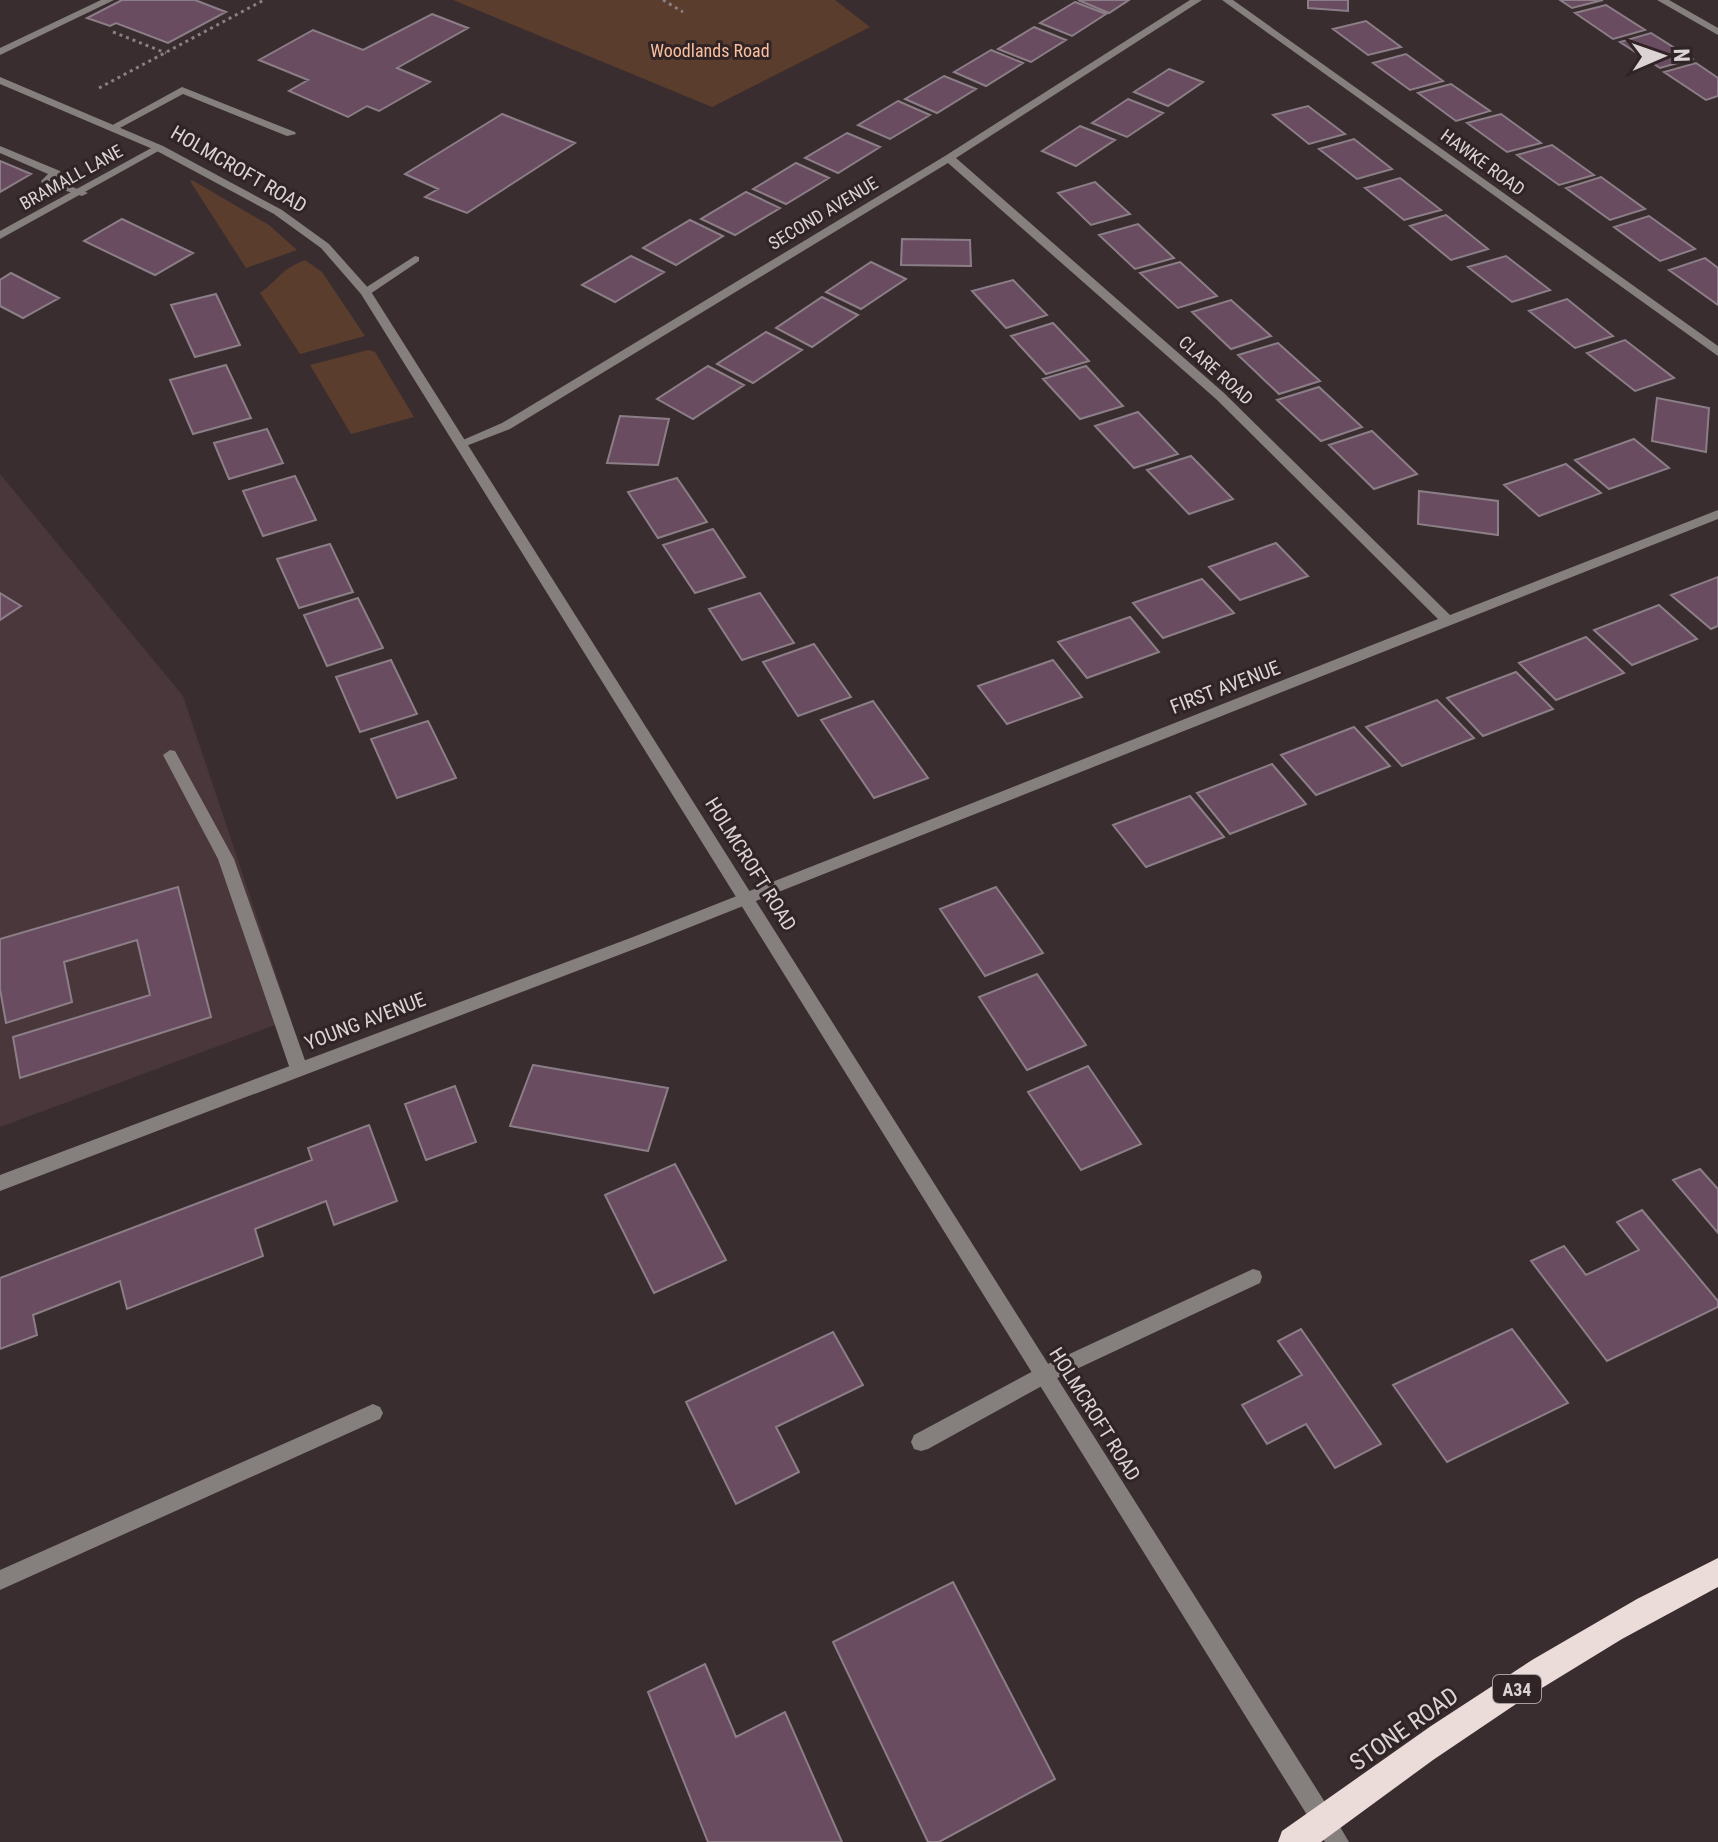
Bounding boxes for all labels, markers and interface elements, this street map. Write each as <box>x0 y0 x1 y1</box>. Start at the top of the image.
north arrow <box>1622 16 1702 96</box>
park label: Woodlands Road <box>650 40 770 61</box>
text: N <box>1669 48 1694 62</box>
street label: HOLMCROFT ROAD <box>167 120 311 218</box>
street label: HAWKE ROAD <box>1437 125 1529 199</box>
street label: BRAMALL LANE <box>16 140 126 214</box>
street label: SECOND AVENUE <box>765 172 881 254</box>
street label: CLARE ROAD <box>1174 331 1258 409</box>
street label: FIRST AVENUE <box>1167 655 1283 719</box>
street label: HOLMCROFT ROAD <box>700 793 802 935</box>
street label: YOUNG AVENUE <box>301 987 429 1055</box>
street label: HOLMCROFT ROAD <box>1044 1343 1146 1485</box>
road number: A34 <box>1493 1675 1541 1703</box>
street label: STONE ROAD <box>1344 1681 1464 1777</box>

